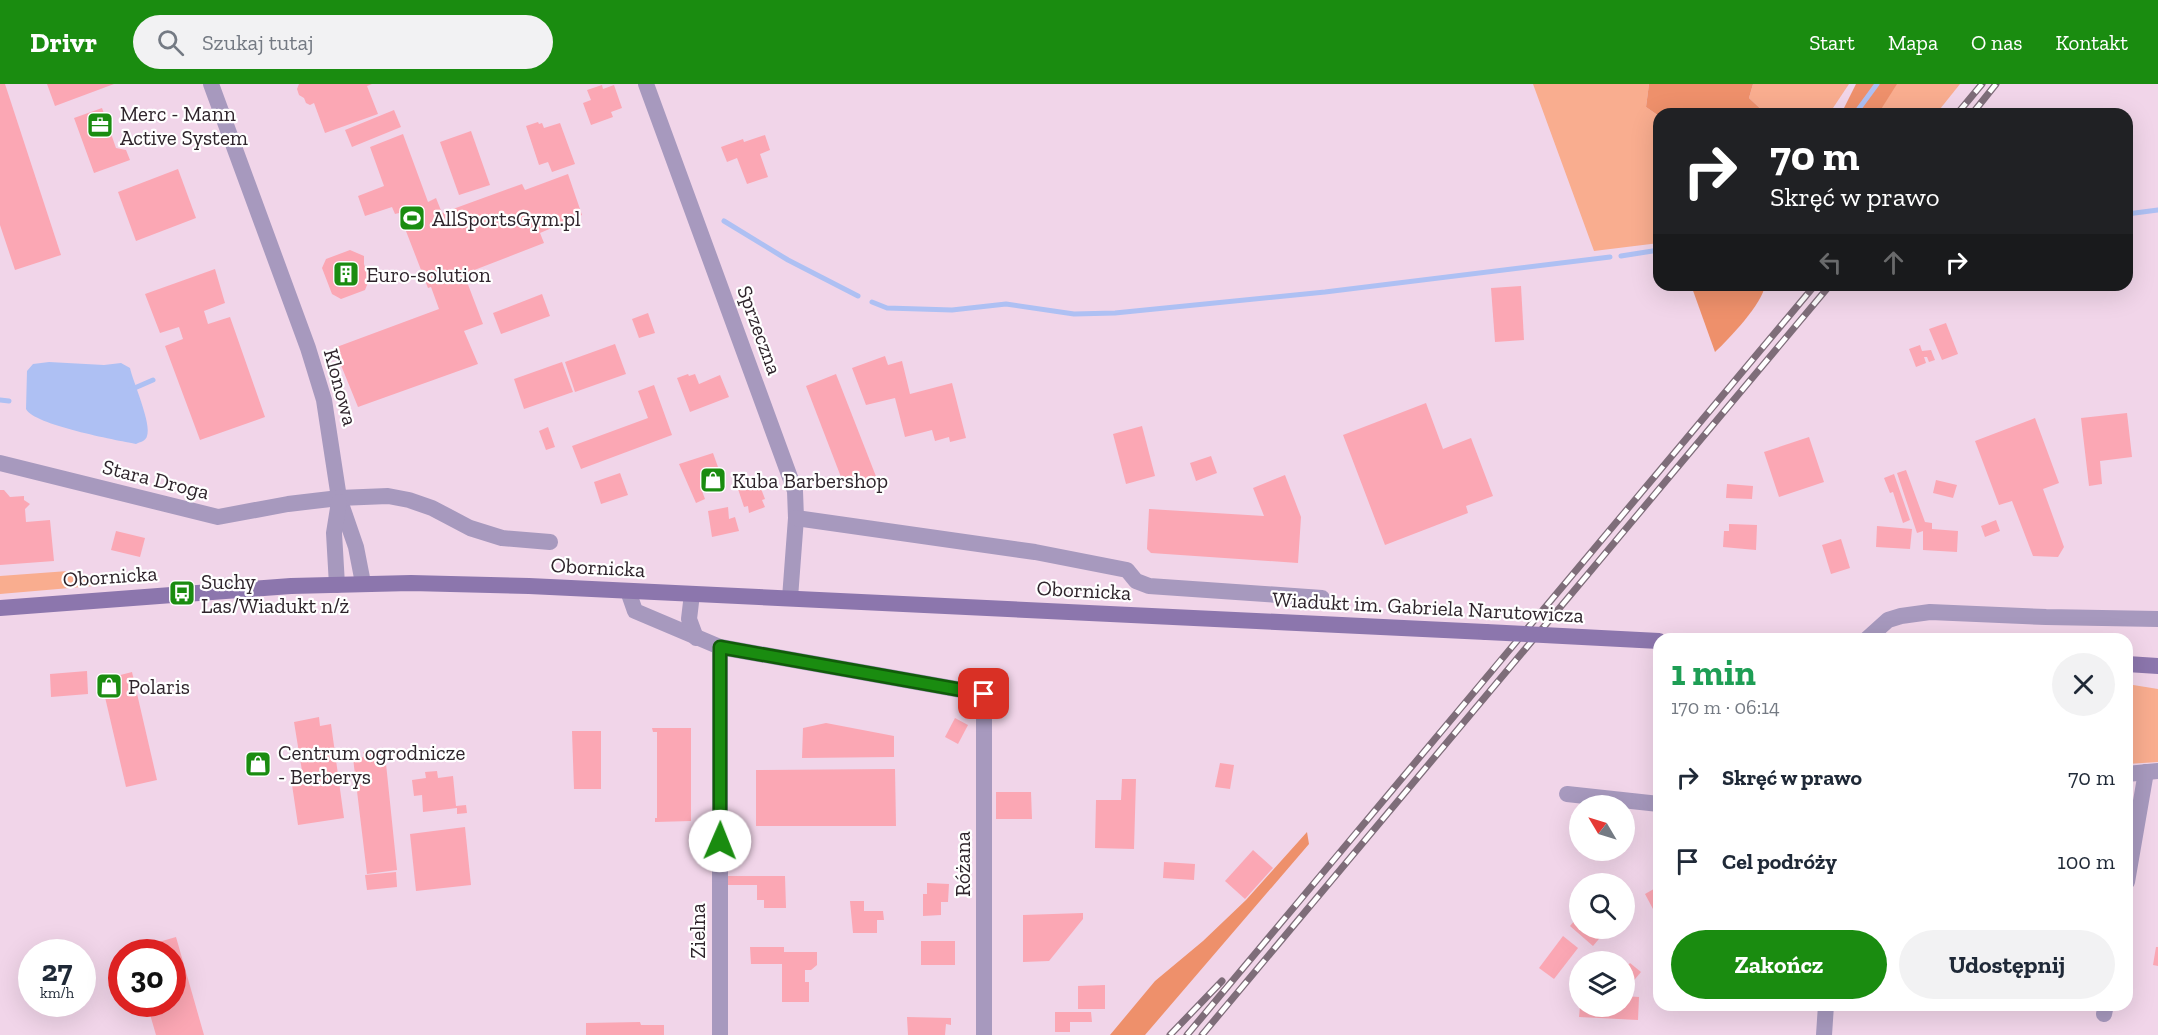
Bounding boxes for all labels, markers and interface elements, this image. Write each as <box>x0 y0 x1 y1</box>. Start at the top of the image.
search box <box>133 15 553 69</box>
text: Drivr <box>30 26 97 59</box>
icon: search <box>154 26 187 59</box>
text: Szukaj tutaj <box>202 29 314 56</box>
text: Start <box>1809 30 1855 55</box>
text: Mapa <box>1888 30 1938 55</box>
text: O nas <box>1971 30 2022 55</box>
text: Kontakt <box>2055 30 2128 55</box>
place label: Merc - Mann Active System <box>120 101 248 150</box>
office icon: Merc - Mann Active System <box>85 110 115 140</box>
text: 70 m <box>1770 130 1860 181</box>
icon: right <box>1671 132 1749 210</box>
text: Skręć w prawo <box>1770 181 1940 213</box>
sports icon: AllSportsGym.pl <box>397 203 427 233</box>
place label: AllSportsGym.pl <box>432 206 581 231</box>
icon: left <box>1814 246 1847 279</box>
icon: ahead <box>1877 246 1910 279</box>
icon: right <box>1940 246 1973 279</box>
building icon: Euro-solution <box>331 259 361 289</box>
place label: Euro-solution <box>366 262 491 287</box>
street label: Sprzeczna <box>732 282 788 378</box>
street label: Klonowa <box>319 346 363 428</box>
street label: Stara Droga <box>100 454 212 504</box>
shop icon: Kuba Barbershop <box>698 465 728 495</box>
place label: Kuba Barbershop <box>732 468 888 493</box>
street label: Obornicka <box>550 552 646 582</box>
street label: Obornicka <box>62 560 158 592</box>
place label: Suchy Las/Wiadukt n/ż <box>201 569 350 618</box>
street label: Obornicka <box>1036 575 1132 605</box>
bus stop icon: Suchy Las/Wiadukt n/ż <box>167 578 197 608</box>
street label: Wiadukt im. Gabriela Narutowicza <box>1272 586 1584 628</box>
text: 1 min <box>1671 651 1756 694</box>
button: close <box>2052 653 2115 716</box>
pin <box>958 668 1009 719</box>
shop icon: Polaris <box>94 671 124 701</box>
place label: Polaris <box>128 674 190 699</box>
icon: arrive <box>967 677 1000 710</box>
text: 170 m · 06:14 <box>1671 695 1780 719</box>
place label: Centrum ogrodnicze - Berberys <box>278 740 466 789</box>
shop icon: Centrum ogrodnicze - Berberys <box>243 749 273 779</box>
icon: right <box>1671 761 1704 794</box>
text: Skręć w prawo <box>1722 764 1862 791</box>
text: 70 m <box>2068 764 2115 791</box>
north arrow <box>1569 795 1635 861</box>
map controls <box>1569 795 1635 1017</box>
position arrow <box>688 809 752 873</box>
street label: Różana <box>950 831 975 897</box>
icon: arrive <box>1671 845 1704 878</box>
text: Cel podróży <box>1722 848 1837 875</box>
text: 100 m <box>2057 848 2115 875</box>
button: search <box>1569 873 1635 939</box>
street label: Zielna <box>685 903 710 959</box>
button: Zakończ <box>1671 930 1887 999</box>
button: Udostępnij <box>1899 930 2115 999</box>
speed limit sign: 30 <box>108 939 186 1017</box>
button: layers <box>1569 951 1635 1017</box>
text: 27 <box>42 953 72 989</box>
text: km/h <box>40 984 74 1002</box>

